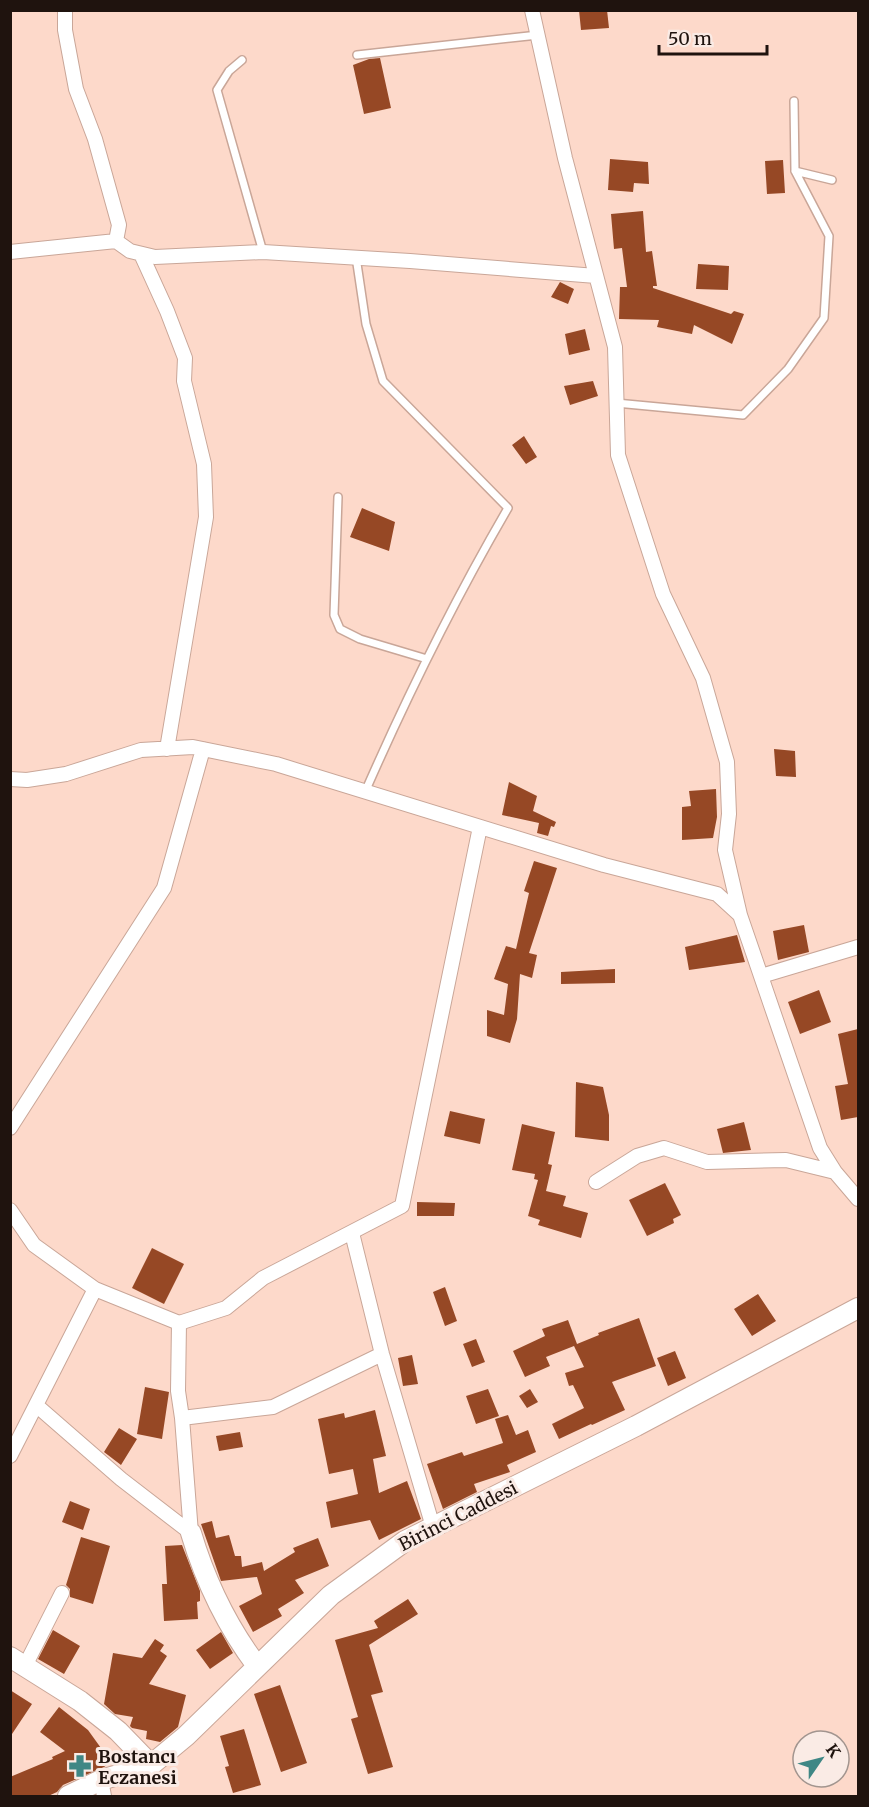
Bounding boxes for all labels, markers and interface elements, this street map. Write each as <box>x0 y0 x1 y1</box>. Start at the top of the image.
scale bar <box>659 18 767 56</box>
text: 50 m <box>668 27 712 50</box>
street label: Birinci Caddesi <box>395 1476 521 1556</box>
north arrow <box>791 1729 851 1789</box>
text: K <box>822 1740 845 1761</box>
place label: Bostancı Eczanesi <box>98 1745 177 1789</box>
pharmacy icon: Bostancı Eczanesi <box>67 1753 93 1779</box>

